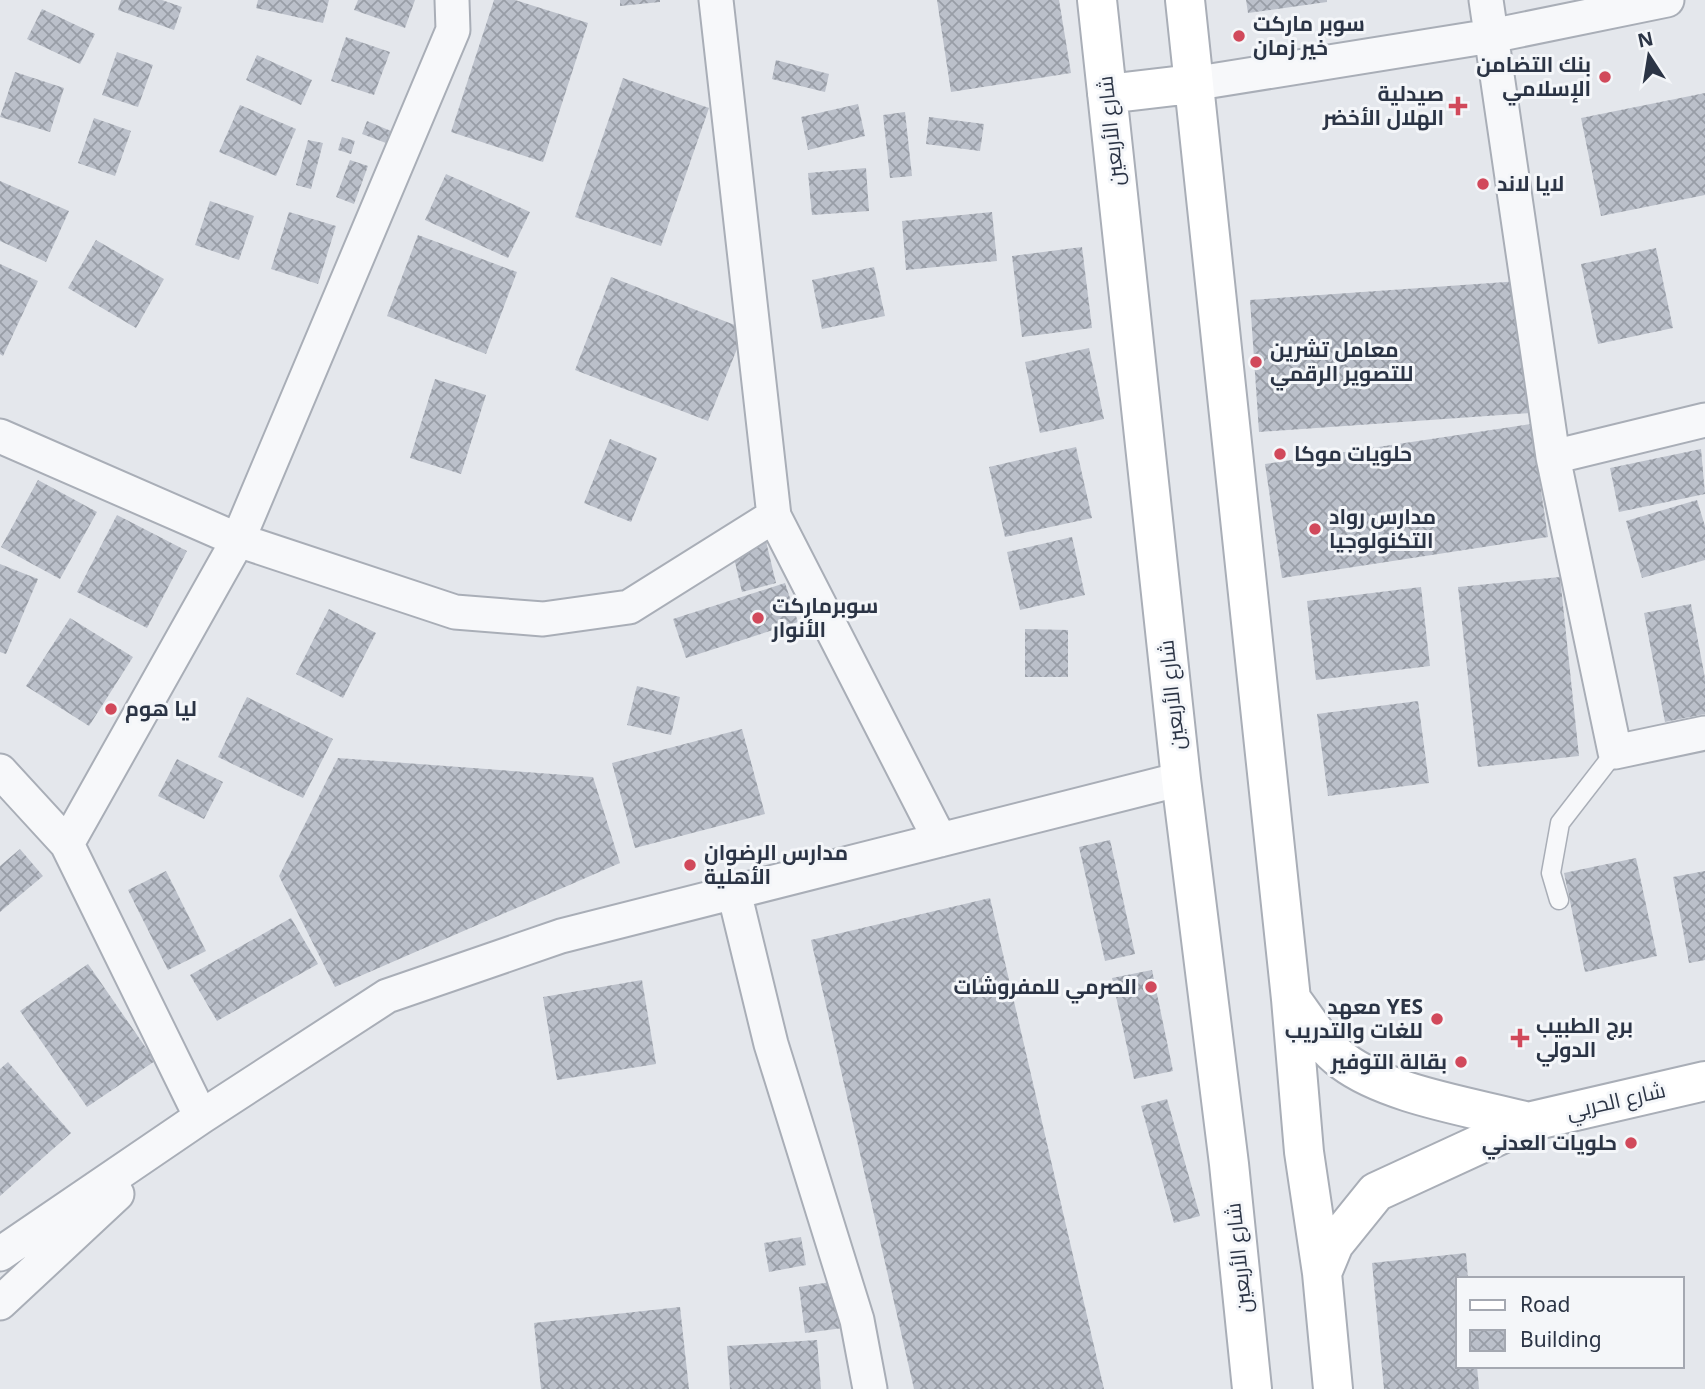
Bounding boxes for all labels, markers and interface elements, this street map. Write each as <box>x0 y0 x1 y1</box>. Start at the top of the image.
place label: سوبر ماركت خير زمان <box>1253 9 1365 61</box>
north arrow <box>1614 21 1684 91</box>
text: N <box>1635 25 1656 54</box>
marker: سوبر ماركت خير زمان <box>1231 28 1247 44</box>
place label: بنك التضامن الإسلامي <box>1476 50 1591 106</box>
marker: بنك التضامن الإسلامي <box>1597 69 1613 85</box>
street label: شارع الأربعين <box>1090 75 1131 188</box>
place label: صيدلية الهلال الأخضر <box>1322 79 1444 131</box>
marker: صيدلية الهلال الأخضر <box>1450 98 1466 114</box>
place label: لايا لاند <box>1497 169 1564 197</box>
marker: لايا لاند <box>1475 176 1491 192</box>
place label: معامل تشرين للتصوير الرقمي <box>1270 335 1413 391</box>
marker: معامل تشرين للتصوير الرقمي <box>1248 354 1264 370</box>
place label: حلويات موكا <box>1294 439 1412 467</box>
marker: حلويات موكا <box>1272 446 1288 462</box>
place label: مدارس رواد التكنولوجيا <box>1329 502 1436 554</box>
marker: مدارس رواد التكنولوجيا <box>1307 521 1323 537</box>
place label: سوبرماركت الأنوار <box>771 591 878 643</box>
marker: سوبرماركت الأنوار <box>750 610 766 626</box>
street label: شارع الأربعين <box>1151 639 1192 752</box>
place label: ليا هوم <box>125 694 197 723</box>
marker: ليا هوم <box>103 701 119 717</box>
place label: مدارس الرضوان الأهلية <box>704 838 848 890</box>
marker: مدارس الرضوان الأهلية <box>682 857 698 873</box>
place label: الصرمي للمفروشات <box>953 972 1137 1004</box>
marker: الصرمي للمفروشات <box>1143 979 1159 995</box>
place label: معهد YES للغات والتدريب <box>1285 992 1423 1044</box>
marker: معهد YES للغات والتدريب <box>1429 1011 1445 1027</box>
place label: برج الطبيب الدولي <box>1536 1011 1633 1067</box>
marker: برج الطبيب الدولي <box>1510 1028 1530 1048</box>
place label: بقالة التوفير <box>1330 1047 1447 1075</box>
marker: بقالة التوفير <box>1453 1054 1469 1070</box>
street label: شارع الحربي <box>1564 1075 1669 1128</box>
place label: حلويات العدني <box>1482 1128 1617 1160</box>
marker: حلويات العدني <box>1623 1135 1639 1151</box>
street label: شارع الأربعين <box>1218 1202 1259 1315</box>
legend <box>1456 1277 1684 1368</box>
text: Road <box>1520 1290 1570 1318</box>
text: Building <box>1520 1325 1602 1353</box>

